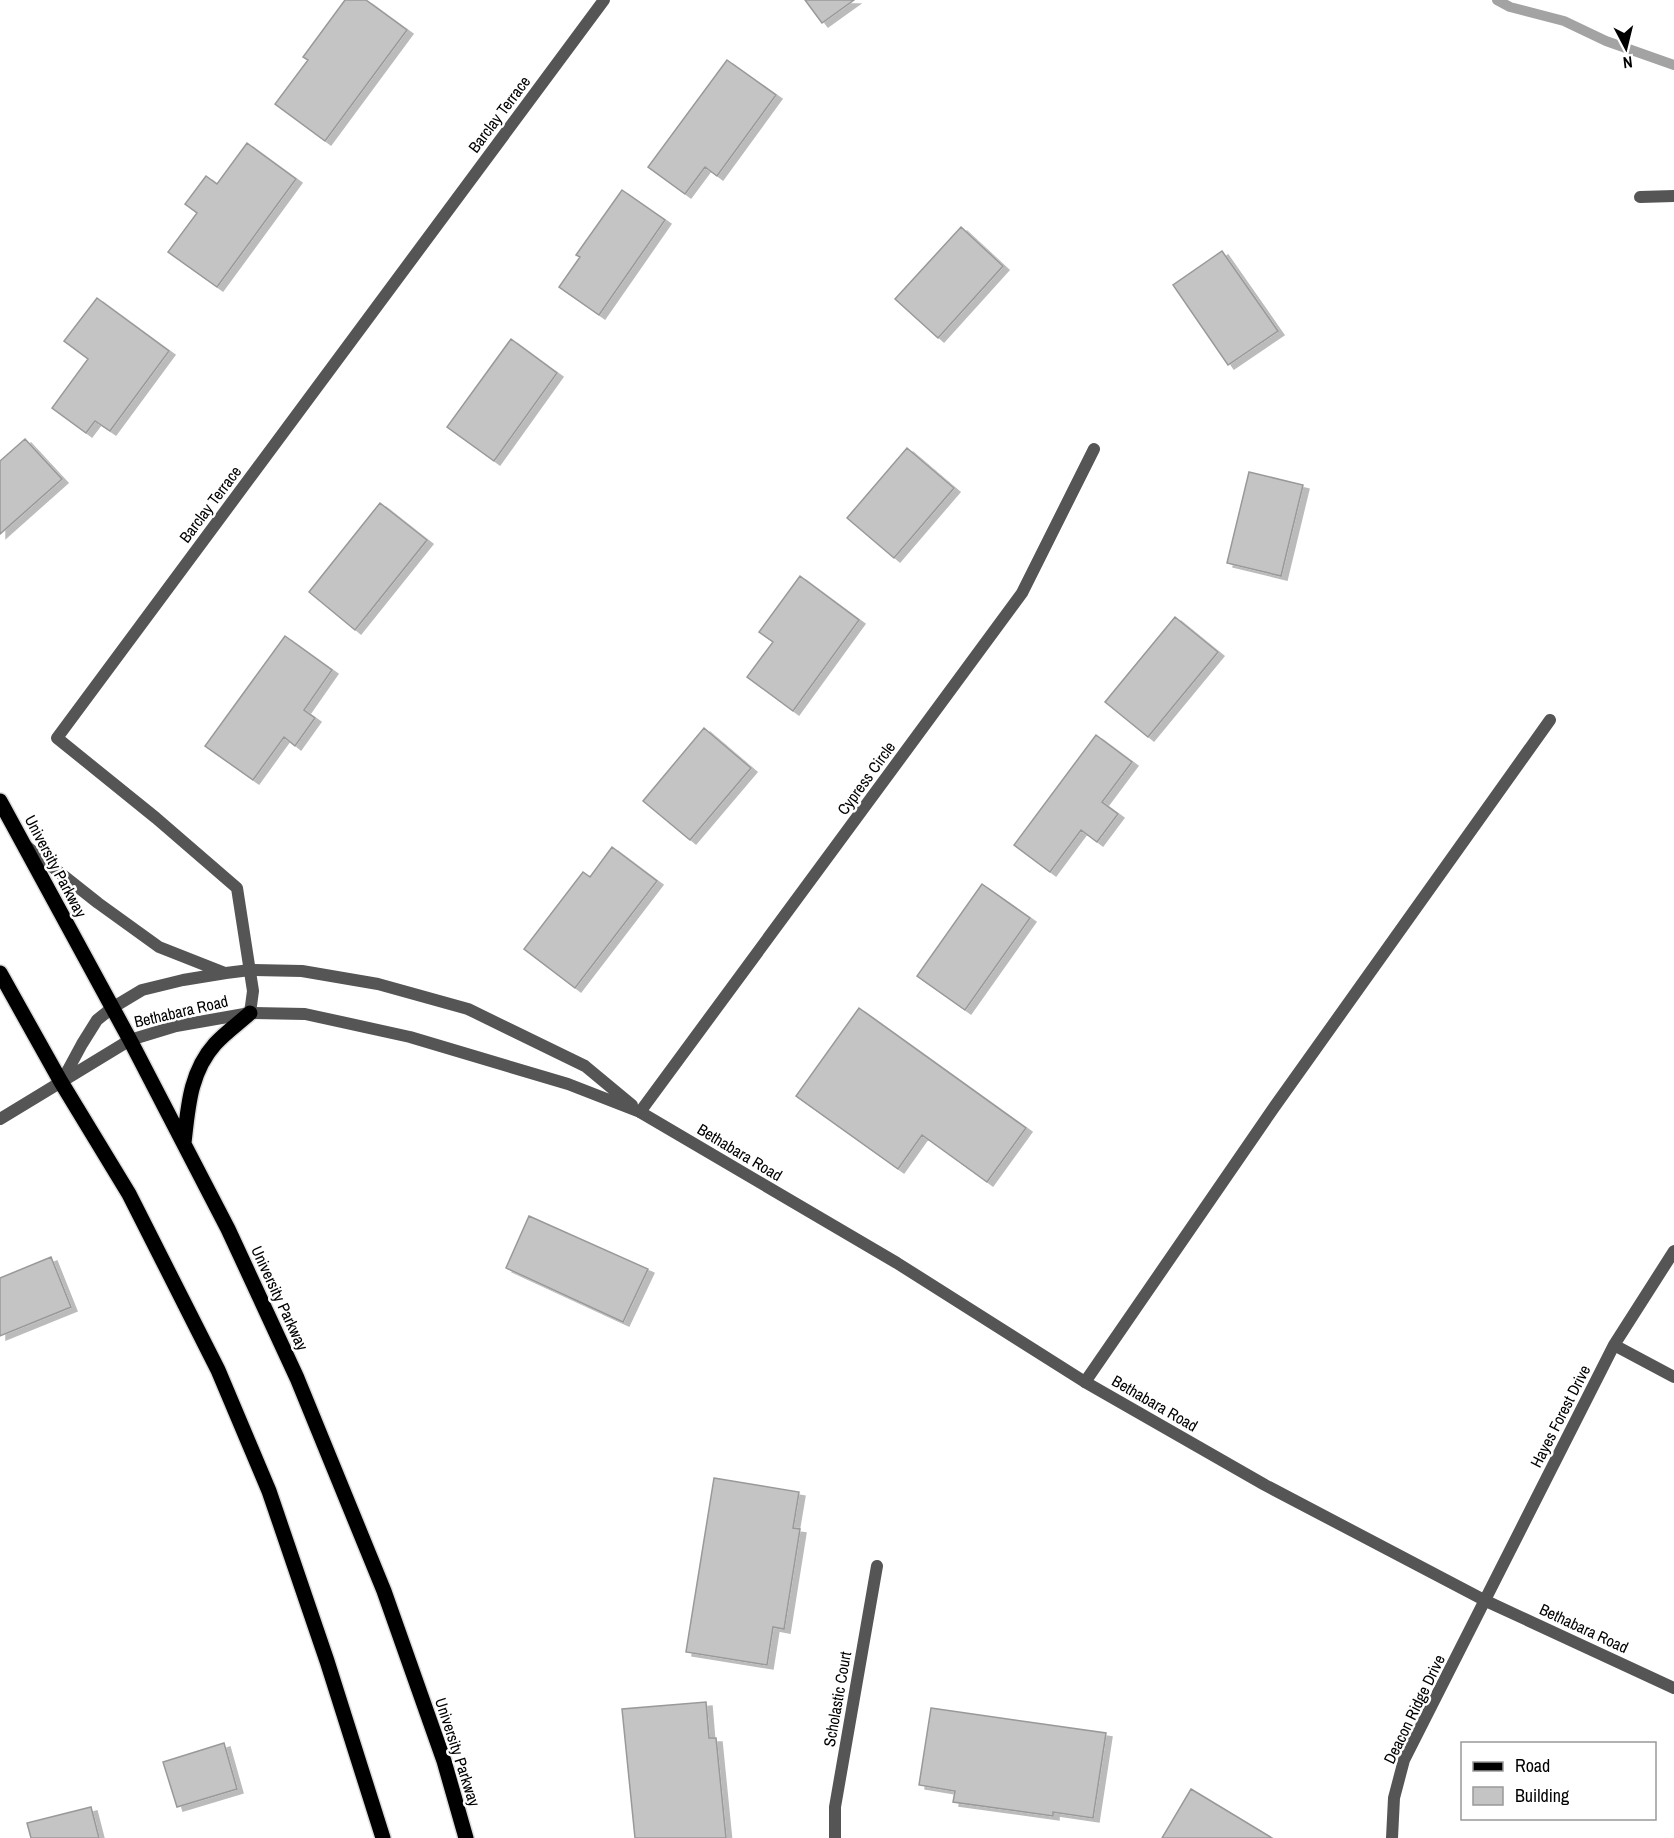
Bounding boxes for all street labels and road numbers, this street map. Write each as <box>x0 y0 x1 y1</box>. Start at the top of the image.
street label: Barclay Terrace <box>463 71 535 157</box>
street label: Barclay Terrace <box>174 461 246 547</box>
street label: Cypress Circle <box>832 737 900 819</box>
street label: University Parkway <box>20 811 92 921</box>
street label: Bethabara Road <box>132 990 230 1032</box>
street label: Bethabara Road <box>693 1118 787 1186</box>
street label: University Parkway <box>246 1242 314 1354</box>
street label: Hayes Forest Drive <box>1525 1361 1595 1471</box>
street label: Bethabara Road <box>1108 1370 1202 1436</box>
street label: Bethabara Road <box>1536 1598 1632 1658</box>
street label: Scholastic Court <box>818 1649 856 1748</box>
street label: Deacon Ridge Drive <box>1378 1651 1450 1767</box>
street label: University Parkway <box>430 1695 486 1810</box>

